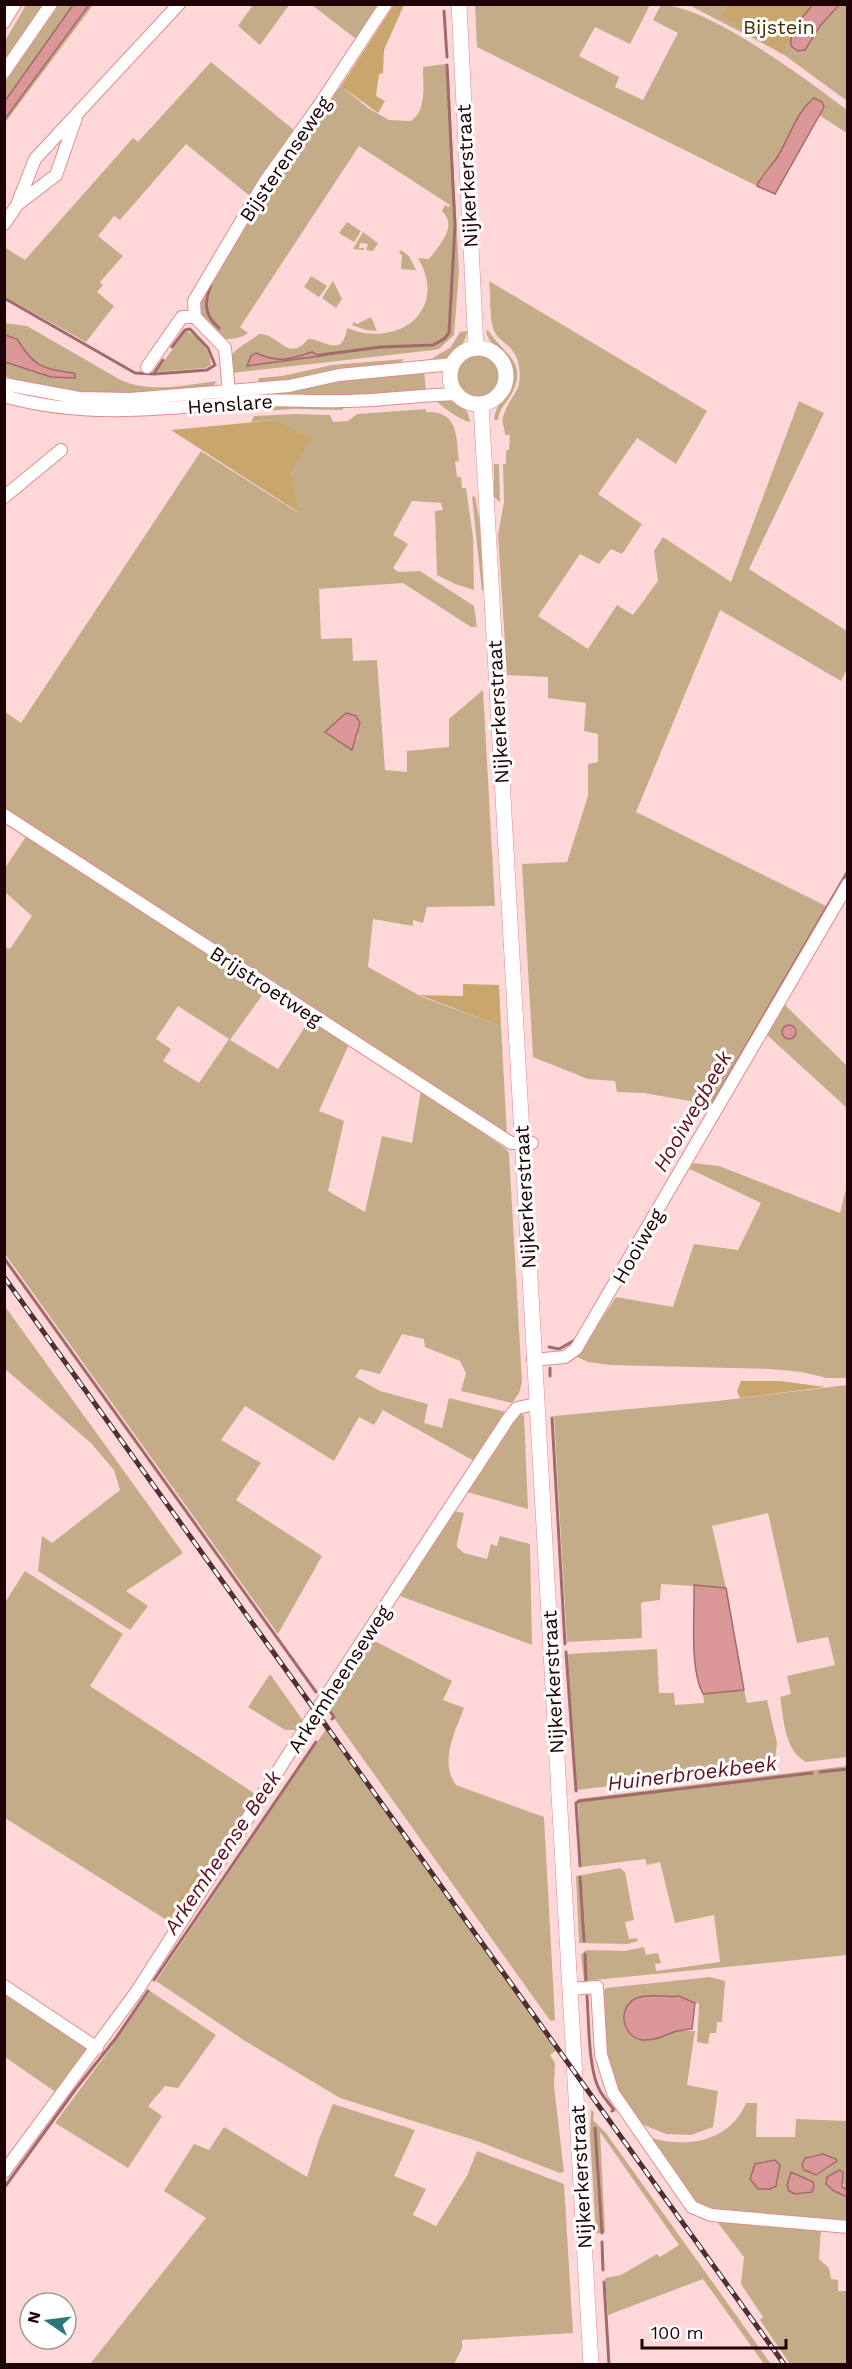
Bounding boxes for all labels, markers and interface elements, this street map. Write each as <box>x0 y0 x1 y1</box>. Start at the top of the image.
park label: Bijstein <box>743 15 815 39</box>
street label: Bijsterenseweg <box>234 91 336 226</box>
street label: Nijkerkerstraat <box>451 103 483 248</box>
street label: Henslare <box>186 389 274 419</box>
street label: Nijkerkerstraat <box>482 639 514 784</box>
street label: Brijstroetweg <box>205 941 327 1031</box>
water label: Hooiwegbeek <box>647 1046 737 1176</box>
street label: Nijkerkerstraat <box>509 1124 541 1269</box>
street label: Hooiweg <box>607 1204 669 1288</box>
street label: Arkemheenseweg <box>282 1600 396 1757</box>
street label: Nijkerkerstraat <box>537 1609 569 1754</box>
water label: Huinerbroekbeek <box>606 1750 779 1796</box>
water label: Arkemheense Beek <box>157 1765 286 1939</box>
street label: Nijkerkerstraat <box>565 2104 597 2249</box>
north arrow <box>18 2291 78 2351</box>
text: N <box>23 2309 45 2326</box>
scale bar <box>642 2312 786 2350</box>
text: 100 m <box>651 2322 704 2343</box>

